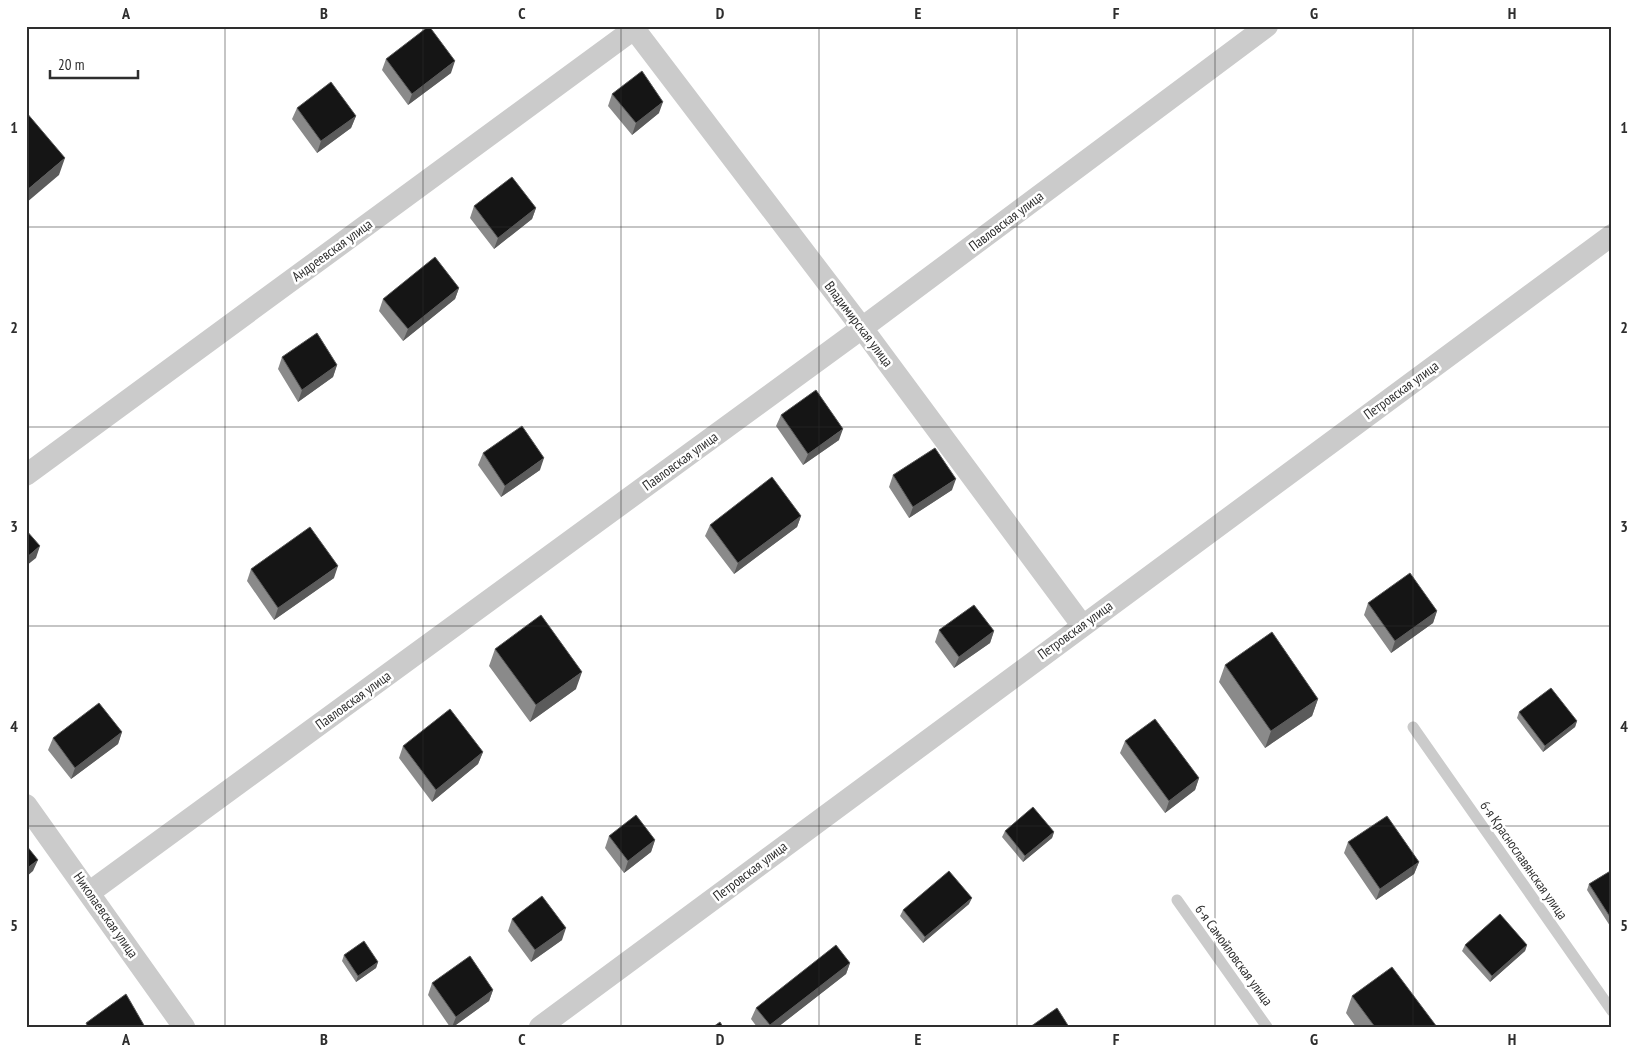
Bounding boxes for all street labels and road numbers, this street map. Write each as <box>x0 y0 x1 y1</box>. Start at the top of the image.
street label: Павловская улица <box>965 187 1047 255</box>
street label: Андреевская улица <box>288 215 376 285</box>
street label: Владимирская улица <box>821 278 897 370</box>
street label: Петровская улица <box>1360 357 1442 423</box>
street label: Павловская улица <box>639 428 721 494</box>
street label: Петровская улица <box>1034 597 1116 663</box>
street label: Павловская улица <box>312 667 394 733</box>
street label: 6-я Краснославянская улица <box>1476 797 1572 923</box>
street label: Петровская улица <box>709 837 791 905</box>
street label: Николаевская улица <box>70 869 142 961</box>
street label: 6-я Самойловская улица <box>1191 901 1277 1009</box>

